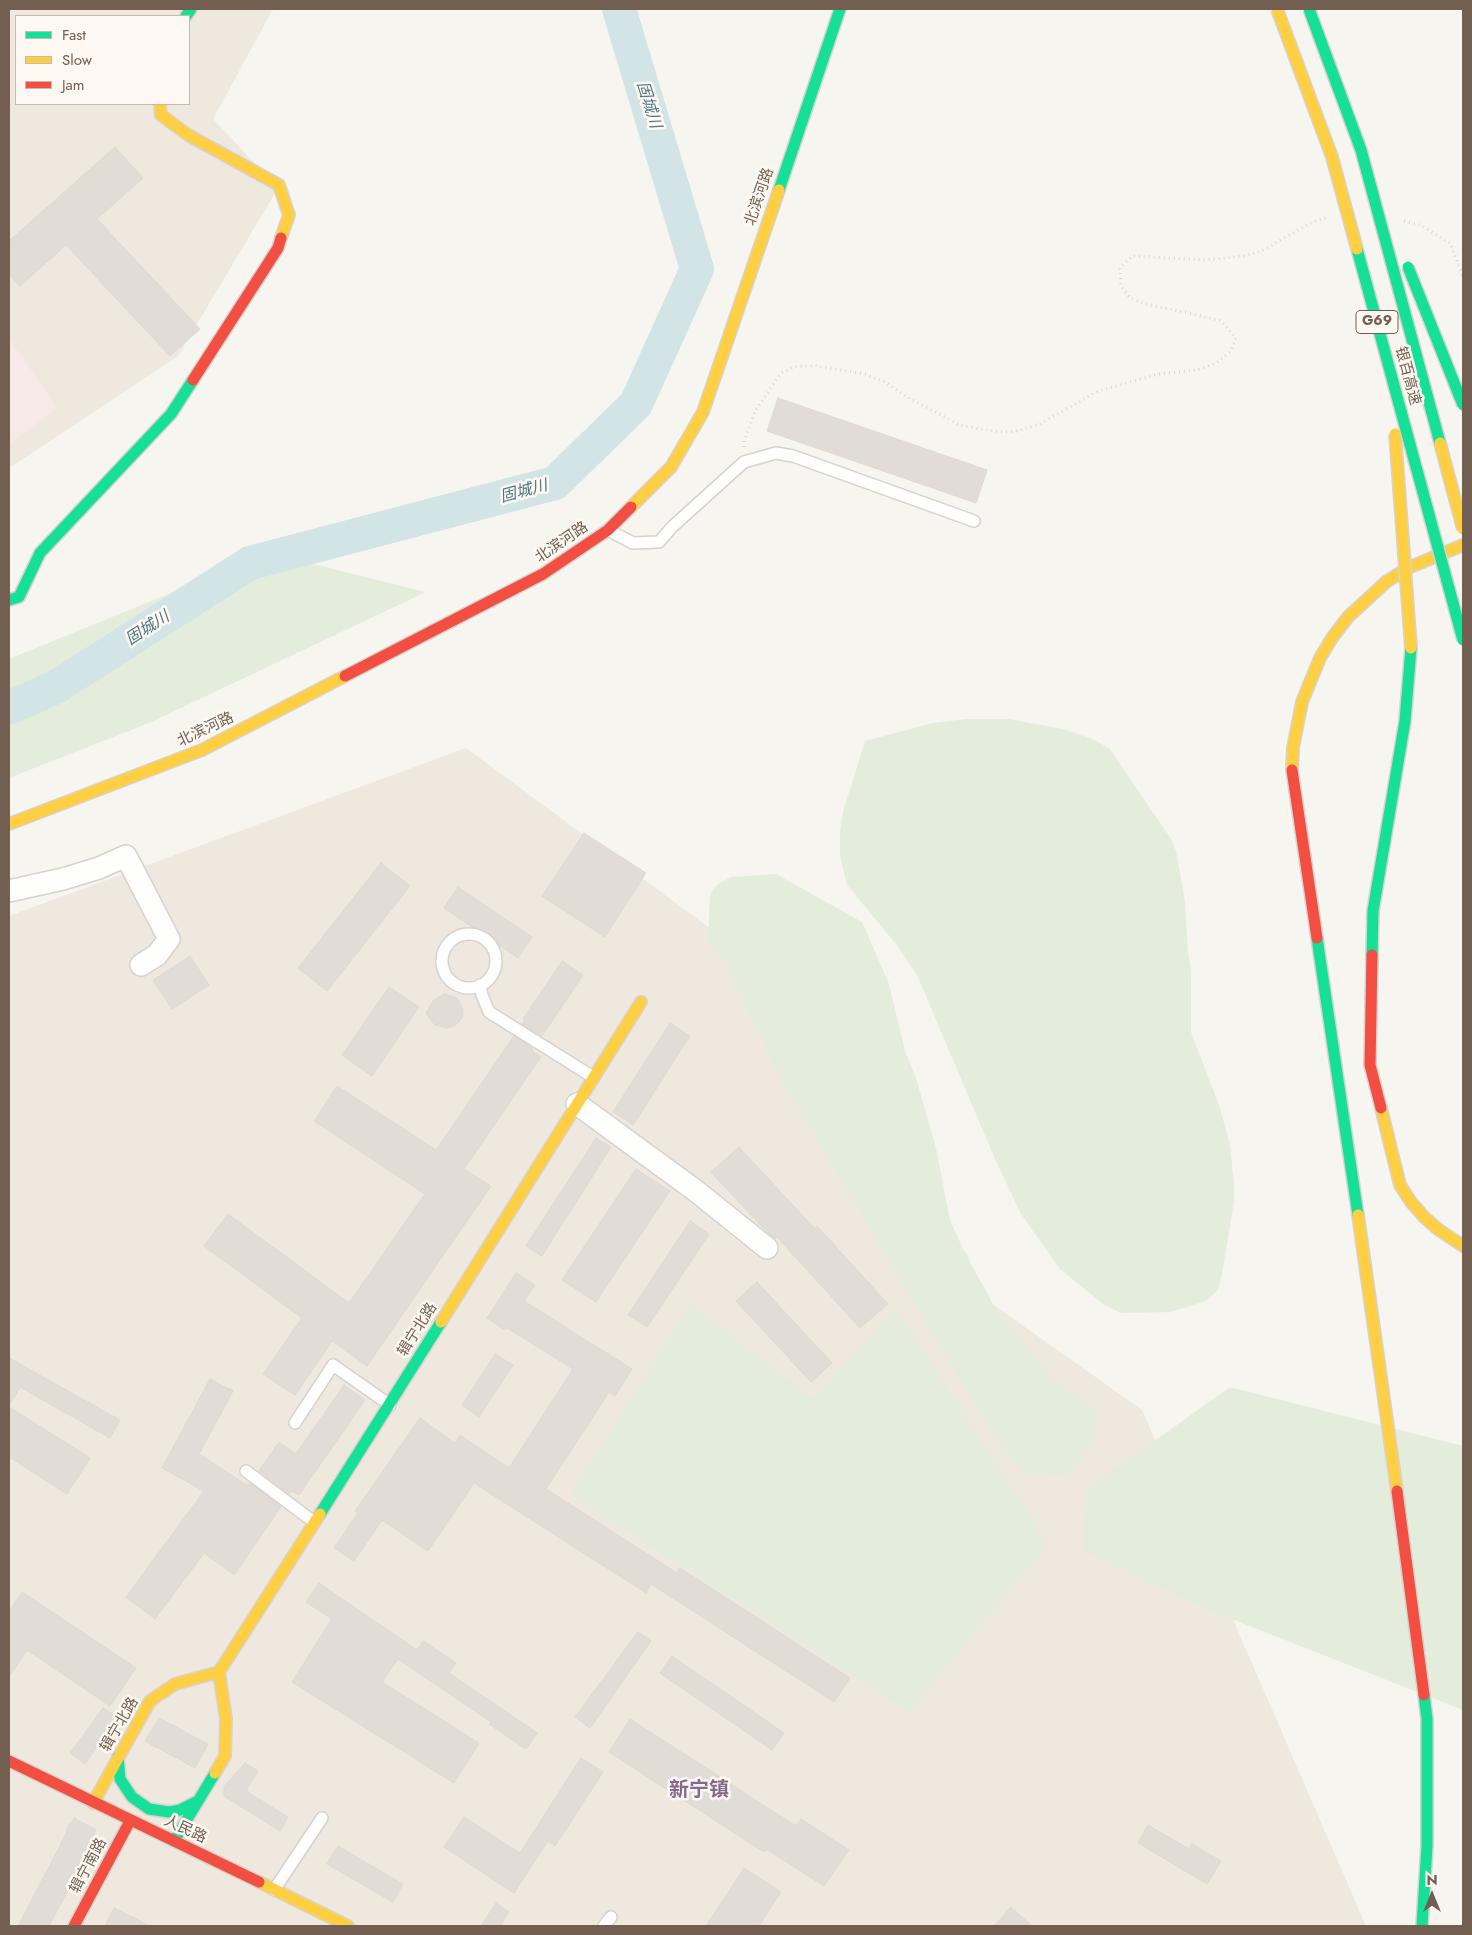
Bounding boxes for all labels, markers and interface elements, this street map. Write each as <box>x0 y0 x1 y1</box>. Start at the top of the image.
legend <box>15 15 190 105</box>
text: Fast <box>62 24 86 46</box>
text: Slow <box>62 49 92 71</box>
text: Jam <box>62 74 85 96</box>
water label: 固城川 <box>632 79 664 131</box>
street label: 北滨河路 <box>742 166 778 228</box>
road number: G69 <box>1356 311 1398 334</box>
street label: 银百高速 <box>1391 345 1423 407</box>
water label: 固城川 <box>498 477 550 507</box>
street label: 北滨河路 <box>532 519 592 567</box>
water label: 固城川 <box>123 608 173 650</box>
street label: 北滨河路 <box>175 709 237 751</box>
street label: 辑宁北路 <box>394 1300 442 1360</box>
street label: 辑宁北路 <box>97 1695 143 1755</box>
district label: 新宁镇 <box>669 1779 729 1803</box>
street label: 人民路 <box>161 1812 209 1848</box>
street label: 辑宁南路 <box>67 1835 111 1897</box>
north arrow <box>1407 1870 1457 1920</box>
text: N <box>1426 1870 1438 1890</box>

